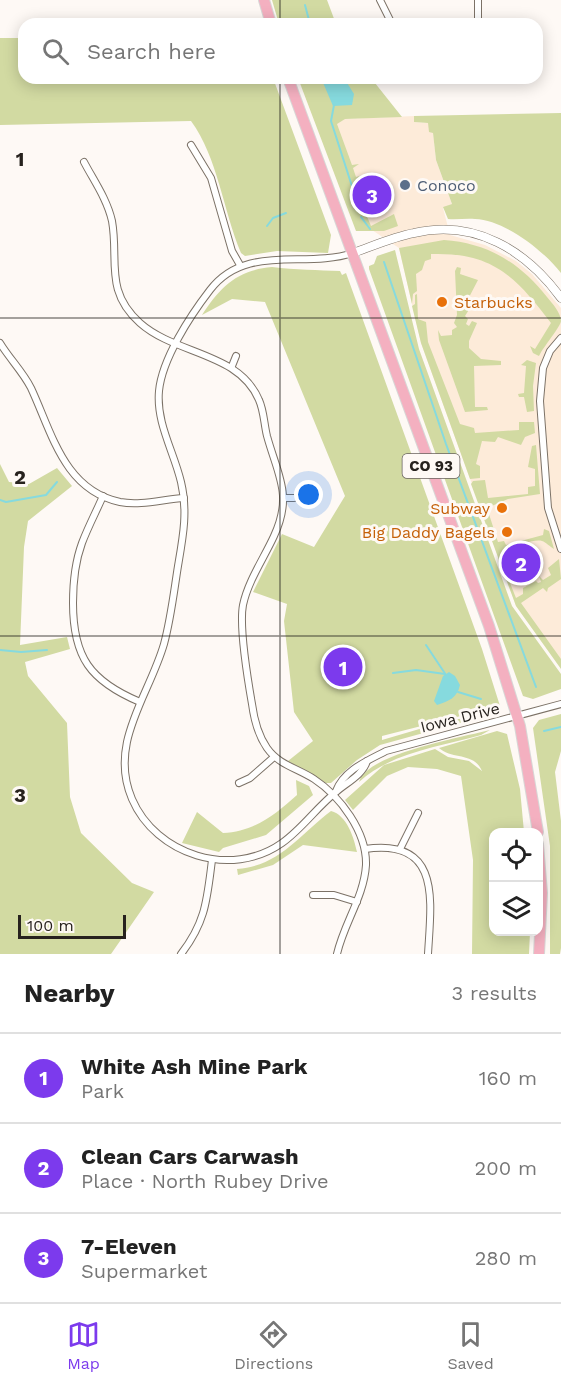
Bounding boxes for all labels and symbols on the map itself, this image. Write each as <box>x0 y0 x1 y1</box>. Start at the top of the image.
text: 1 <box>16 147 24 171</box>
pin: 3 <box>352 172 392 218</box>
place label: Conoco <box>417 176 476 195</box>
marker: Conoco <box>398 178 412 192</box>
place label: Starbucks <box>454 293 533 312</box>
marker: Starbucks <box>435 295 449 309</box>
road number: CO 93 <box>402 454 460 478</box>
text: 2 <box>14 465 26 489</box>
your location <box>294 480 323 509</box>
place label: Subway <box>430 499 491 518</box>
marker: Subway <box>495 501 509 515</box>
place label: Big Daddy Bagels <box>362 523 495 542</box>
marker: Big Daddy Bagels <box>500 525 514 539</box>
pin: 2 <box>502 540 540 586</box>
pin: 1 <box>324 644 362 690</box>
street label: Iowa Drive <box>418 698 502 737</box>
text: 3 <box>14 783 26 807</box>
scale bar <box>18 912 126 940</box>

